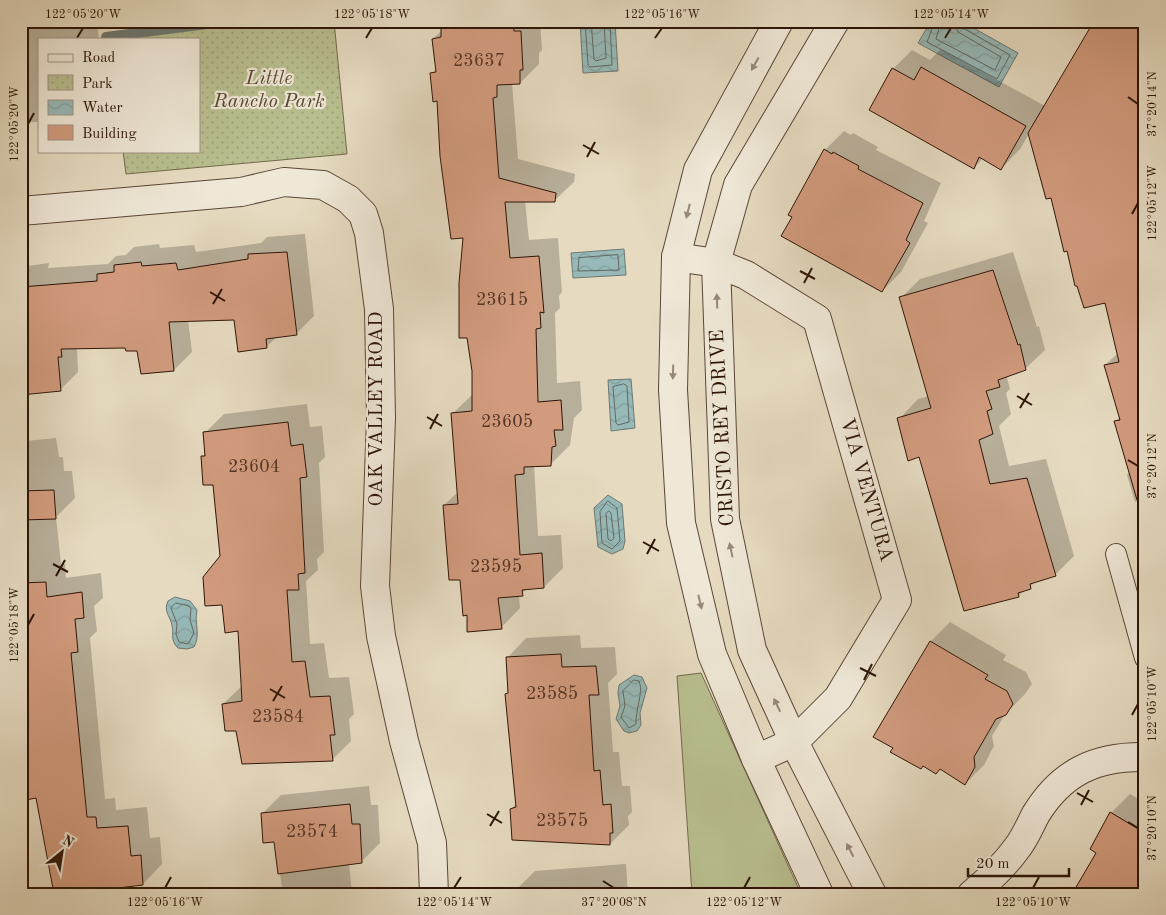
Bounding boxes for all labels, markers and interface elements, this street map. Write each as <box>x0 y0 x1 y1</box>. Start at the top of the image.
text: 122°05'20"W <box>45 8 121 21</box>
text: 122°05'18"W <box>334 8 410 21</box>
text: 122°05'16"W <box>624 8 700 21</box>
text: 122°05'14"W <box>913 8 989 21</box>
legend <box>38 38 200 152</box>
text: Road <box>82 51 116 66</box>
house number: 23637 <box>453 52 505 70</box>
one-way arrow <box>751 57 760 71</box>
park label: Little Rancho Park <box>212 69 325 112</box>
text: 37°20'14"N <box>1147 71 1159 137</box>
text: Park <box>82 77 113 92</box>
text: 122°05'20"W <box>8 86 21 162</box>
text: Water <box>82 101 123 116</box>
text: Building <box>82 127 137 142</box>
text: 122°05'12"W <box>1146 165 1159 241</box>
one-way arrow <box>684 203 692 218</box>
house number: 23615 <box>476 291 528 309</box>
one-way arrow <box>713 292 721 308</box>
street label: OAK VALLEY ROAD <box>367 311 387 507</box>
street label: CRISTO REY DRIVE <box>708 329 738 527</box>
one-way arrow <box>669 364 677 380</box>
house number: 23605 <box>481 413 533 431</box>
street label: VIA VENTURA <box>836 416 896 564</box>
text: 37°20'12"N <box>1147 433 1159 499</box>
house number: 23604 <box>228 458 280 476</box>
one-way arrow <box>727 541 735 557</box>
house number: 23595 <box>470 558 522 576</box>
text: 122°05'18"W <box>8 587 21 663</box>
one-way arrow <box>696 594 704 610</box>
text: 122°05'10"W <box>1146 666 1159 742</box>
house number: 23585 <box>526 685 578 703</box>
one-way arrow <box>773 698 781 712</box>
house number: 23584 <box>252 708 304 726</box>
text: 37°20'10"N <box>1147 795 1159 861</box>
house number: 23575 <box>536 812 588 830</box>
house number: 23574 <box>286 823 338 841</box>
north arrow <box>38 828 88 878</box>
text: N <box>60 833 76 850</box>
one-way arrow <box>846 843 854 858</box>
scale bar <box>968 845 1070 877</box>
text: 20 m <box>976 857 1010 872</box>
text: 122°05'16"W <box>127 896 203 909</box>
text: 122°05'14"W <box>416 896 492 909</box>
text: 122°05'12"W <box>706 896 782 909</box>
text: 122°05'10"W <box>995 896 1071 909</box>
text: 37°20'08"N <box>581 897 647 909</box>

